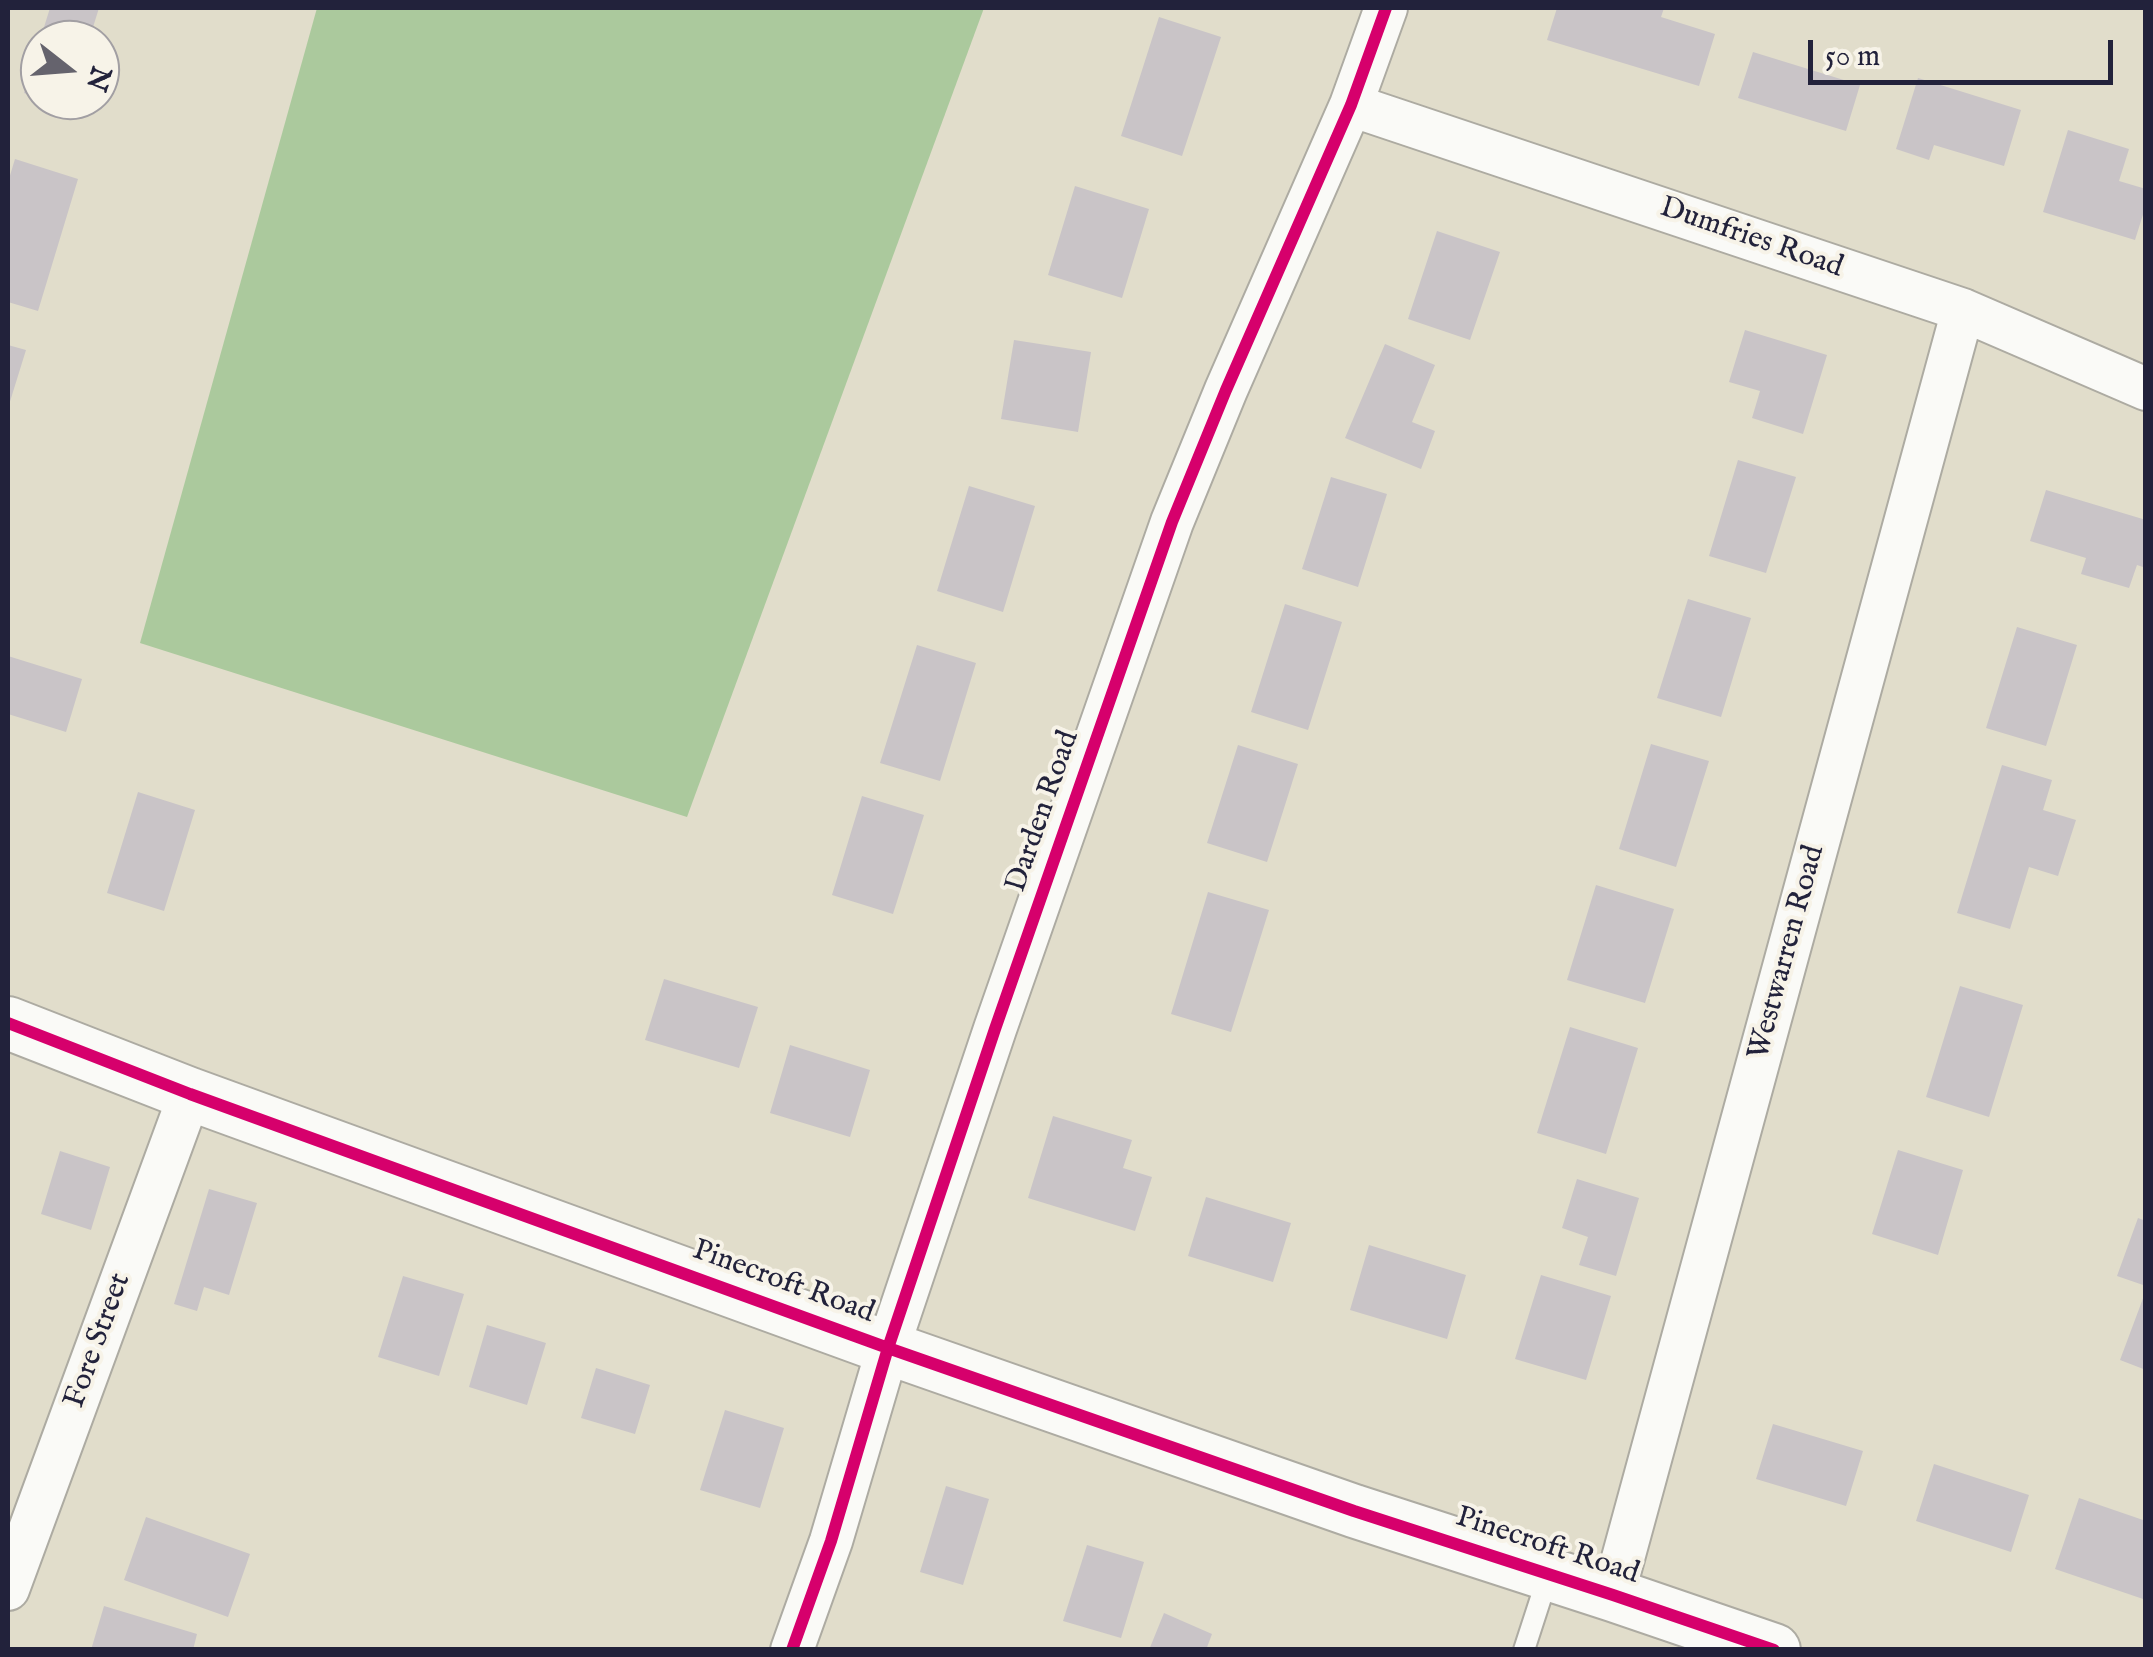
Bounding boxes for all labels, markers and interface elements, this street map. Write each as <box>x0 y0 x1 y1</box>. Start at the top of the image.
north arrow <box>20 20 120 120</box>
scale bar <box>1813 20 2118 82</box>
text: 50 m <box>1825 38 1880 76</box>
text: N <box>77 62 118 95</box>
street label: Dumfries Road <box>1655 191 1847 287</box>
street label: Darden Road <box>1000 727 1088 897</box>
street label: Westwarren Road <box>1742 842 1834 1064</box>
street label: Pinecroft Road <box>687 1233 879 1333</box>
street label: Fore Street <box>58 1269 140 1413</box>
street label: Pinecroft Road <box>1451 1500 1643 1594</box>

